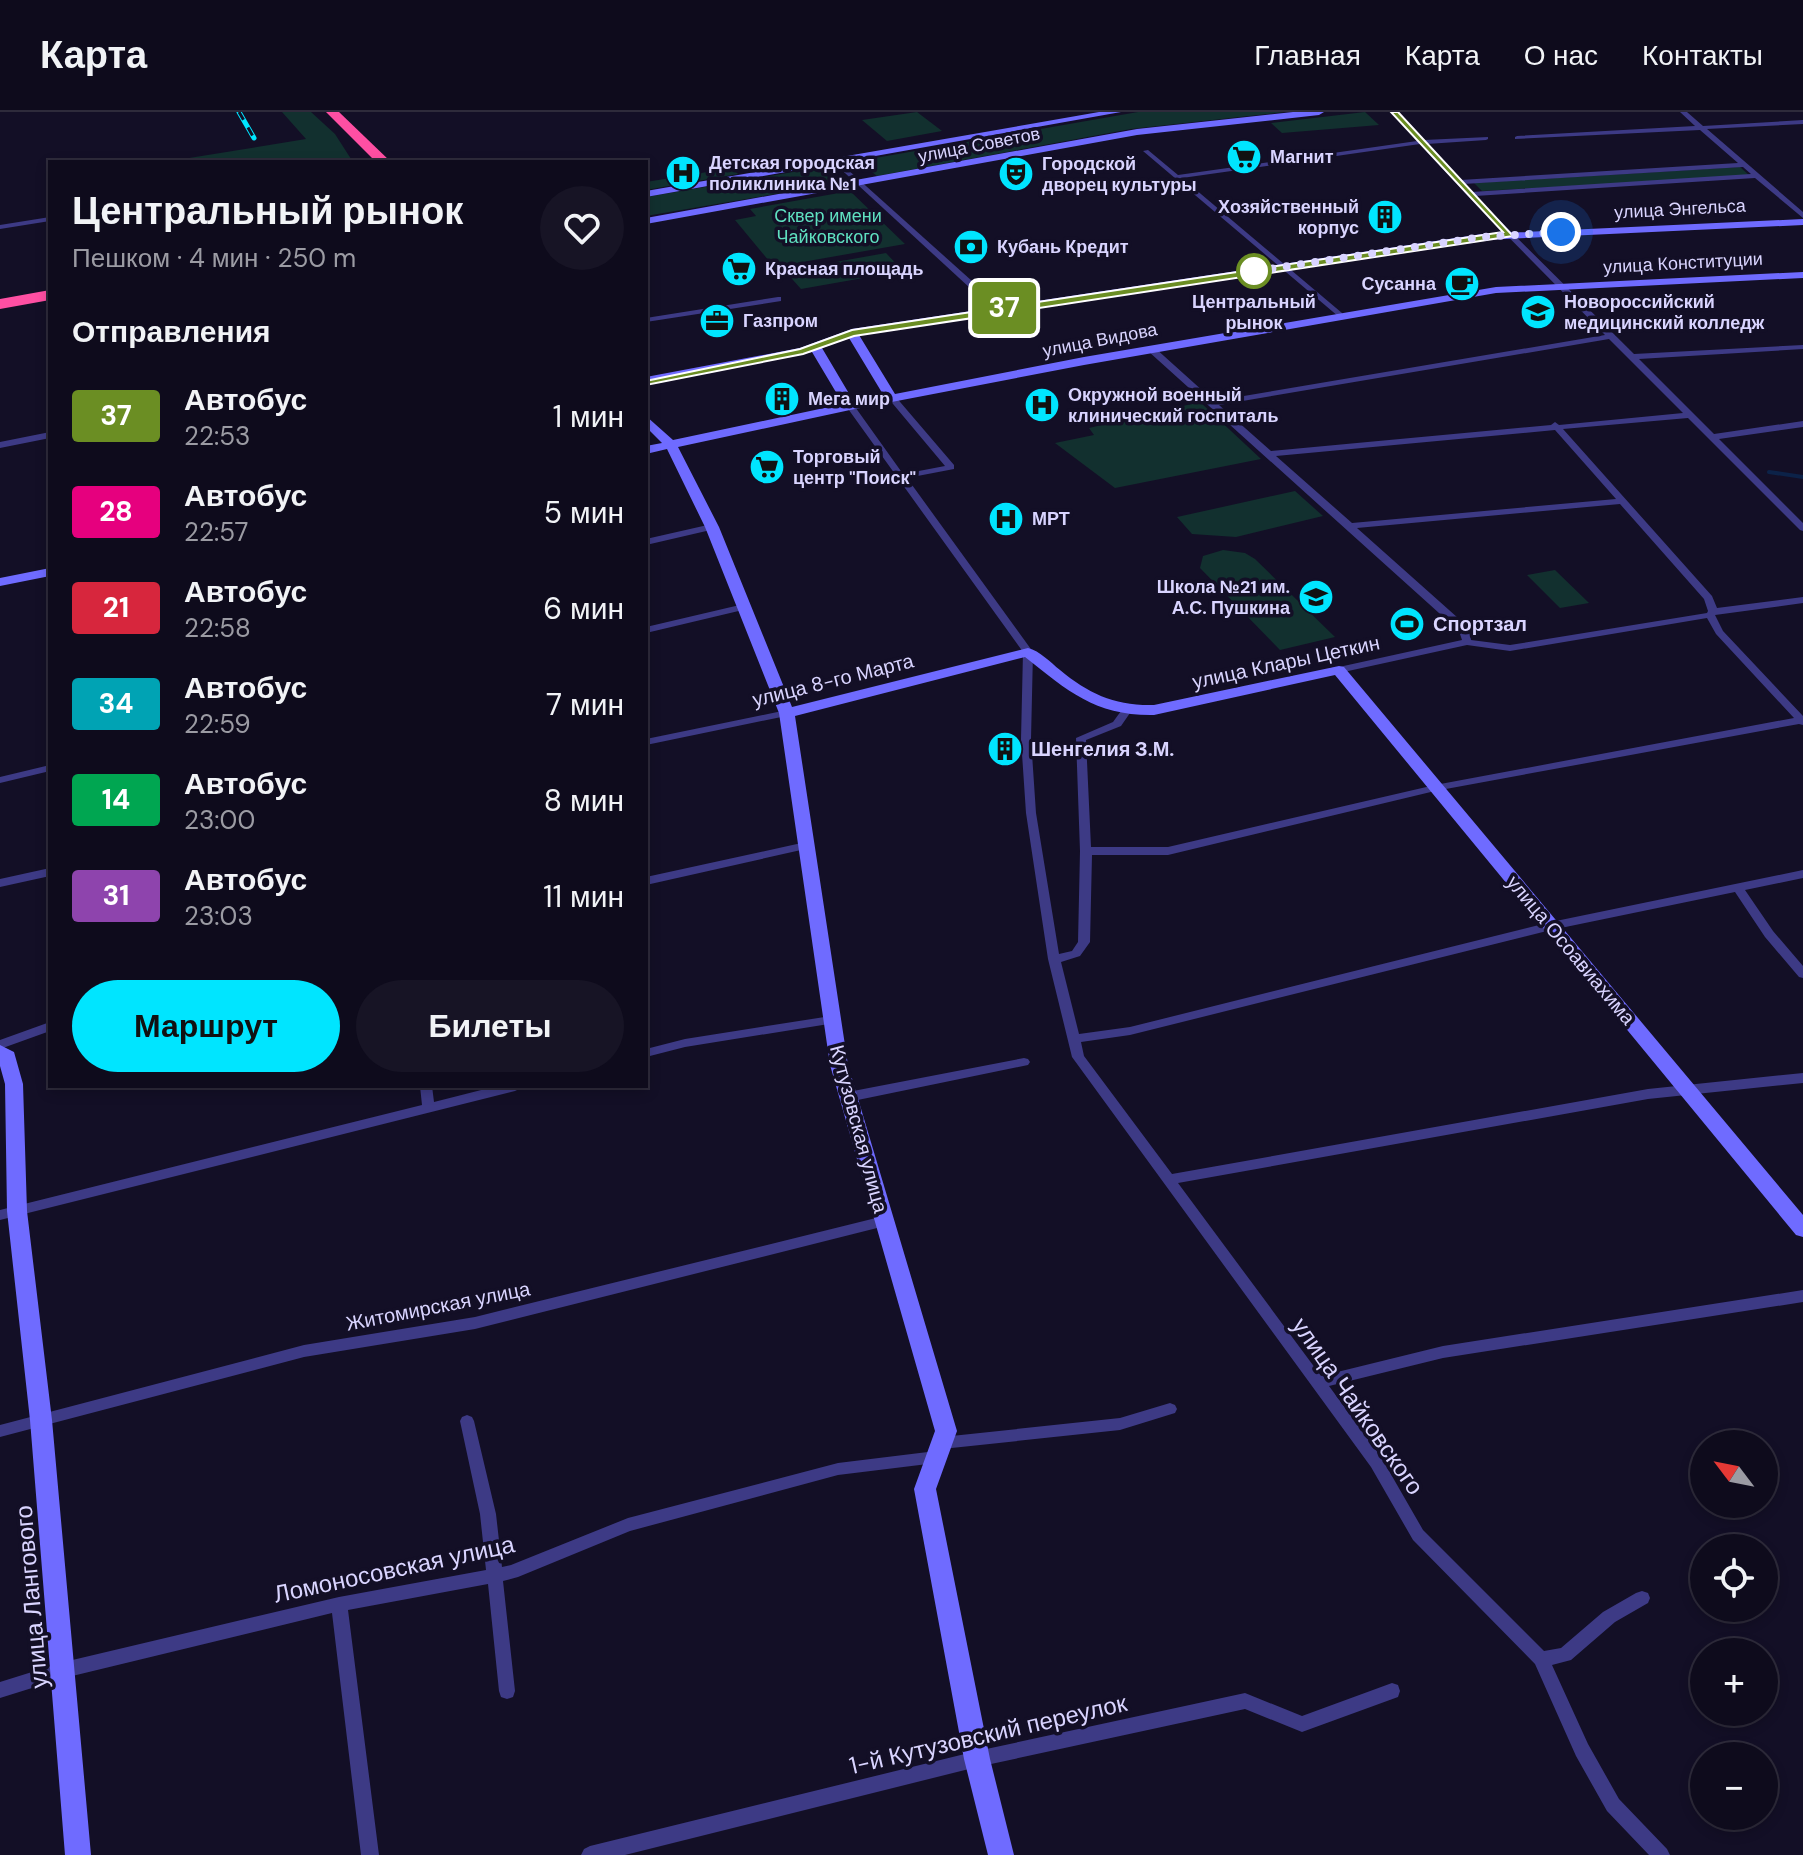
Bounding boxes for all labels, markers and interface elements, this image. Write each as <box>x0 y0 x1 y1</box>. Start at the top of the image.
text: Карта <box>40 30 147 80</box>
text: Главная <box>1254 37 1361 74</box>
text: Карта <box>1405 37 1480 74</box>
text: О нас <box>1524 37 1598 74</box>
text: Контакты <box>1642 37 1763 74</box>
street label: улица Советов <box>916 121 1042 169</box>
supermarket icon: Магнит <box>1225 138 1263 176</box>
place label: Магнит <box>1270 145 1334 169</box>
place label: Детская городская поликлиника №1 <box>709 151 875 196</box>
place label: Городской дворец культуры <box>1042 152 1197 197</box>
hospital icon: Детская городская поликлиника №1 <box>664 154 702 192</box>
theatre icon: Городской дворец культуры <box>997 155 1035 193</box>
text: Центральный рынок <box>72 186 463 236</box>
button: heart <box>540 186 624 270</box>
street label: улица Энгельса <box>1614 194 1747 224</box>
place label: Хозяйственный корпус <box>1218 195 1359 240</box>
building icon: Хозяйственный корпус <box>1366 198 1404 236</box>
park label: Сквер имени Чайковского <box>774 204 882 249</box>
your location <box>1541 212 1581 252</box>
bank icon: Кубань Кредит <box>952 228 990 266</box>
place label: Кубань Кредит <box>997 235 1129 259</box>
text: Пешком · 4 мин · 250 m <box>72 241 356 275</box>
street label: улица Конституции <box>1603 247 1763 279</box>
supermarket icon: Красная площадь <box>720 250 758 288</box>
marker: Центральный рынок <box>1237 254 1271 288</box>
place label: Красная площадь <box>765 257 924 281</box>
cafe icon: Сусанна <box>1443 265 1481 303</box>
place label: Сусанна <box>1361 272 1437 296</box>
line badge: 37 <box>968 282 1040 334</box>
text: 37 <box>988 289 1020 326</box>
place label: Центральный рынок <box>1192 290 1316 335</box>
place label: Новороссийский медицинский колледж <box>1564 290 1765 335</box>
school or university icon: Новороссийский медицинский колледж <box>1519 293 1557 331</box>
office icon: Газпром <box>698 302 736 340</box>
place label: Газпром <box>743 309 818 333</box>
text: Отправления <box>72 312 271 351</box>
street label: улица Видова <box>1041 317 1160 363</box>
text: Автобус <box>184 380 307 419</box>
building icon: Мега мир <box>763 380 801 418</box>
place label: Окружной военный клинический госпиталь <box>1068 383 1279 428</box>
hospital icon: Окружной военный клинический госпиталь <box>1023 386 1061 424</box>
place label: Мега мир <box>808 387 890 411</box>
text: 37 <box>100 397 132 434</box>
text: 1 мин <box>553 397 624 436</box>
text: 22:53 <box>184 419 250 453</box>
place label: Торговый центр "Поиск" <box>793 445 916 490</box>
supermarket icon: Торговый центр "Поиск" <box>748 448 786 486</box>
text: Автобус <box>184 476 307 515</box>
text: 28 <box>99 493 133 530</box>
text: 5 мин <box>544 493 624 532</box>
hospital icon: МРТ <box>987 500 1025 538</box>
place label: МРТ <box>1032 507 1070 531</box>
text: 22:57 <box>184 515 249 549</box>
text: Автобус <box>184 572 307 611</box>
place label: Школа №21 им. А.С. Пушкина <box>1157 575 1291 620</box>
school or university icon: Школа №21 им. А.С. Пушкина <box>1297 578 1335 616</box>
text: 21 <box>103 589 129 626</box>
text: 6 мин <box>543 589 624 628</box>
sports icon: Спортзал <box>1388 605 1426 643</box>
text: 22:58 <box>184 611 251 645</box>
place label: Спортзал <box>1433 611 1527 637</box>
street label: улица Клары Цеткин <box>1190 629 1382 695</box>
street label: улица 8-го Марта <box>750 647 917 713</box>
text: Автобус <box>184 668 307 707</box>
text: 34 <box>98 685 134 722</box>
text: 7 мин <box>546 685 624 724</box>
text: 22:59 <box>184 707 251 741</box>
building icon: Шенгелия З.М. <box>986 730 1024 768</box>
place label: Шенгелия З.М. <box>1031 736 1174 762</box>
text: Автобус <box>184 764 307 803</box>
text: 14 <box>102 781 130 818</box>
text: 8 мин <box>544 781 624 820</box>
text: 23:00 <box>184 803 255 837</box>
text: Автобус <box>184 860 307 899</box>
street label: улица Осоавиахима <box>1501 870 1642 1031</box>
text: 31 <box>103 877 129 914</box>
text: 11 мин <box>543 877 624 916</box>
text: 23:03 <box>184 899 253 933</box>
button: Маршрут <box>72 980 340 1072</box>
button: Билеты <box>356 980 624 1072</box>
street label: Кутузовская улица <box>824 1042 894 1217</box>
street label: Житомирская улица <box>344 1275 533 1337</box>
street label: улица Чайковского <box>1285 1311 1431 1501</box>
north arrow <box>1690 1430 1778 1518</box>
map controls <box>1690 1430 1778 1830</box>
street label: улица Лангового <box>8 1504 54 1690</box>
street label: Ломоносовская улица <box>271 1528 518 1610</box>
button: locate <box>1690 1534 1778 1622</box>
button: + <box>1690 1638 1778 1726</box>
street label: 1-й Кутузовский переулок <box>846 1687 1130 1781</box>
button: − <box>1690 1742 1778 1830</box>

